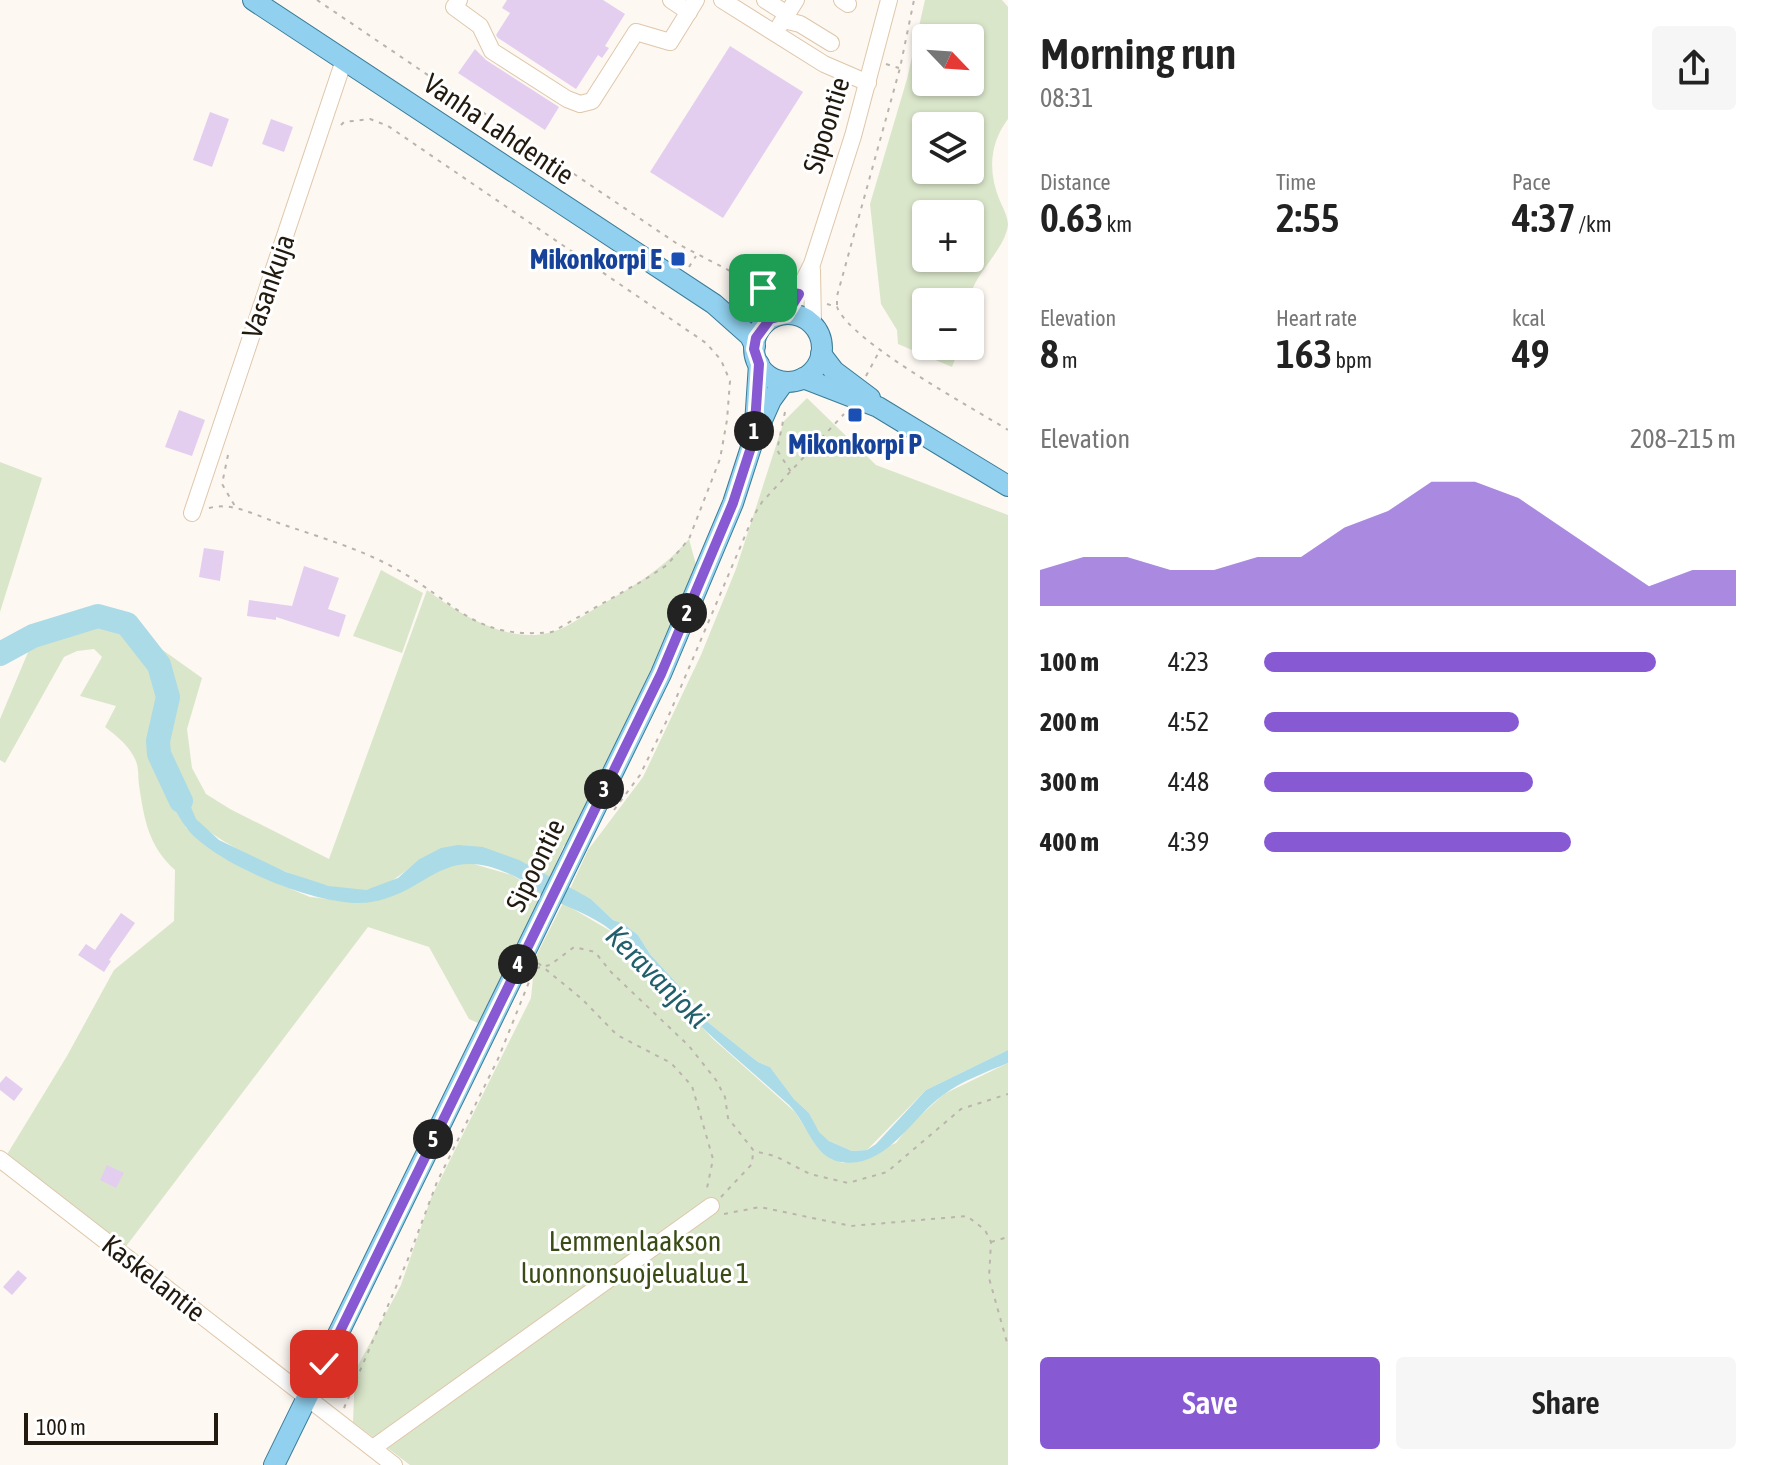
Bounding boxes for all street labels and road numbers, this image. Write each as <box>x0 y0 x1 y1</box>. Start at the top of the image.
street label: Vanha Lahdentie <box>418 67 580 191</box>
street label: Sipoontie <box>796 73 856 177</box>
street label: Vasankuja <box>235 230 301 342</box>
street label: Sipoontie <box>499 814 571 916</box>
street label: Kaskelantie <box>96 1228 212 1328</box>

